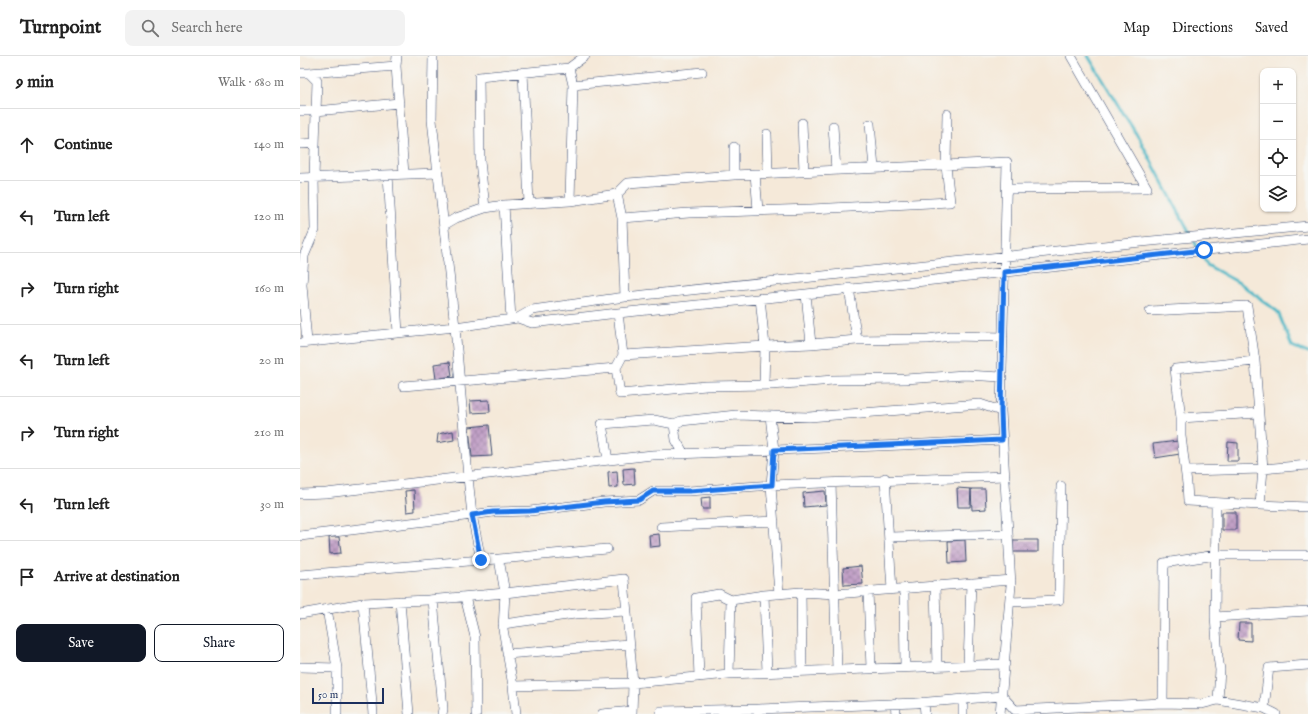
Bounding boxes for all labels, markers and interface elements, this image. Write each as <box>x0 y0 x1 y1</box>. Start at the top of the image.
search box <box>125 10 405 46</box>
text: Turnpoint <box>20 16 101 40</box>
icon: search <box>139 17 161 39</box>
text: Search here <box>171 18 243 37</box>
text: Map <box>1123 19 1150 37</box>
text: Directions <box>1172 19 1233 37</box>
text: Saved <box>1255 19 1288 37</box>
map controls <box>1260 68 1296 212</box>
button: + <box>1260 68 1296 104</box>
text: 9 min <box>16 72 54 93</box>
text: Walk · 680 m <box>218 74 284 91</box>
button: − <box>1260 104 1296 140</box>
icon: ahead <box>16 134 38 156</box>
text: Continue <box>54 135 112 154</box>
text: 140 m <box>254 136 284 153</box>
button: locate <box>1260 140 1296 176</box>
button: layers <box>1260 176 1296 212</box>
icon: left <box>16 206 38 228</box>
text: Turn left <box>54 207 110 226</box>
text: 120 m <box>254 208 284 225</box>
route start <box>1195 241 1213 259</box>
icon: right <box>16 278 38 300</box>
text: Turn right <box>54 279 119 298</box>
text: 160 m <box>254 280 284 297</box>
icon: left <box>16 350 38 372</box>
text: Turn left <box>54 351 110 370</box>
text: 20 m <box>259 352 284 369</box>
icon: right <box>16 422 38 444</box>
text: Turn right <box>54 423 119 442</box>
text: 210 m <box>254 424 284 441</box>
icon: left <box>16 494 38 516</box>
text: Turn left <box>54 495 110 514</box>
text: 30 m <box>260 496 284 513</box>
route end <box>472 551 490 569</box>
icon: arrive <box>16 566 38 588</box>
text: Arrive at destination <box>54 567 180 586</box>
button: Save <box>16 624 146 662</box>
button: Share <box>154 624 284 662</box>
scale bar <box>312 686 384 705</box>
text: 50 m <box>318 688 338 702</box>

